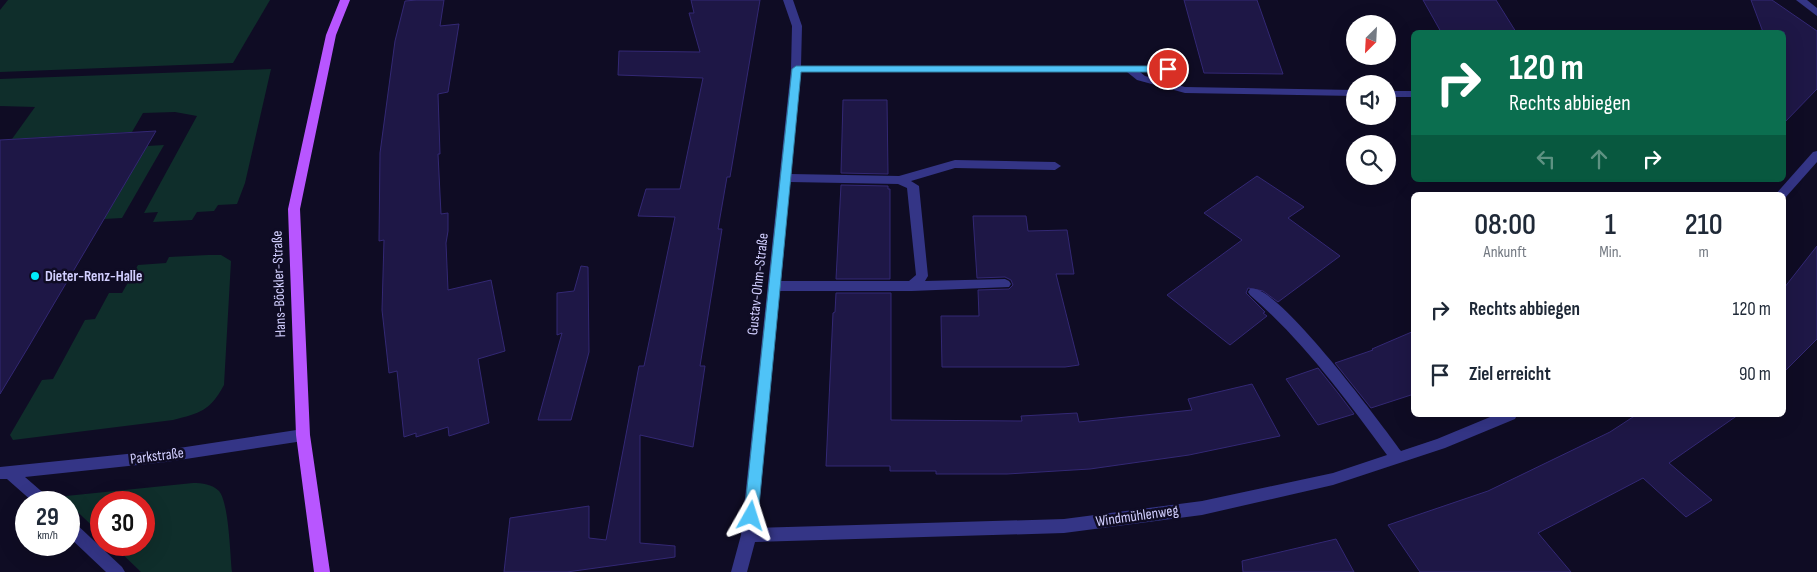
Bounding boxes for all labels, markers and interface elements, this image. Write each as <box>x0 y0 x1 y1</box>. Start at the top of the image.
north arrow <box>1346 15 1396 65</box>
map controls <box>1346 15 1396 185</box>
text: 120 m <box>1509 47 1584 90</box>
pin <box>1147 48 1189 90</box>
icon: right <box>1426 50 1491 115</box>
icon: arrive <box>1154 55 1182 83</box>
button: sound <box>1346 75 1396 125</box>
text: Rechts abbiegen <box>1509 90 1631 117</box>
button: search <box>1346 135 1396 185</box>
icon: left <box>1532 145 1560 173</box>
icon: ahead <box>1585 145 1613 173</box>
icon: right <box>1638 145 1666 173</box>
text: 08:00 <box>1474 207 1536 243</box>
text: 1 <box>1605 207 1616 243</box>
text: 210 <box>1685 207 1723 243</box>
street label: Hans-Böckler-Straße <box>268 230 290 338</box>
street label: Gustav-Ohm-Straße <box>743 232 773 336</box>
text: Ankunft <box>1484 243 1527 262</box>
text: Min. <box>1599 243 1622 262</box>
text: m <box>1699 243 1709 262</box>
place label: Dieter-Renz-Halle <box>45 267 142 286</box>
marker: Dieter-Renz-Halle <box>29 270 41 282</box>
icon: right <box>1426 296 1454 324</box>
text: Rechts abbiegen <box>1469 298 1580 321</box>
text: 120 m <box>1733 298 1771 321</box>
icon: arrive <box>1426 361 1454 389</box>
text: Ziel erreicht <box>1469 363 1551 386</box>
text: 90 m <box>1739 363 1771 386</box>
street label: Parkstraße <box>129 443 185 469</box>
position arrow <box>724 489 776 541</box>
speed limit sign: 30 <box>90 491 155 556</box>
street label: Windmühlenweg <box>1094 501 1180 531</box>
text: 29 <box>36 502 59 533</box>
text: km/h <box>37 528 58 543</box>

